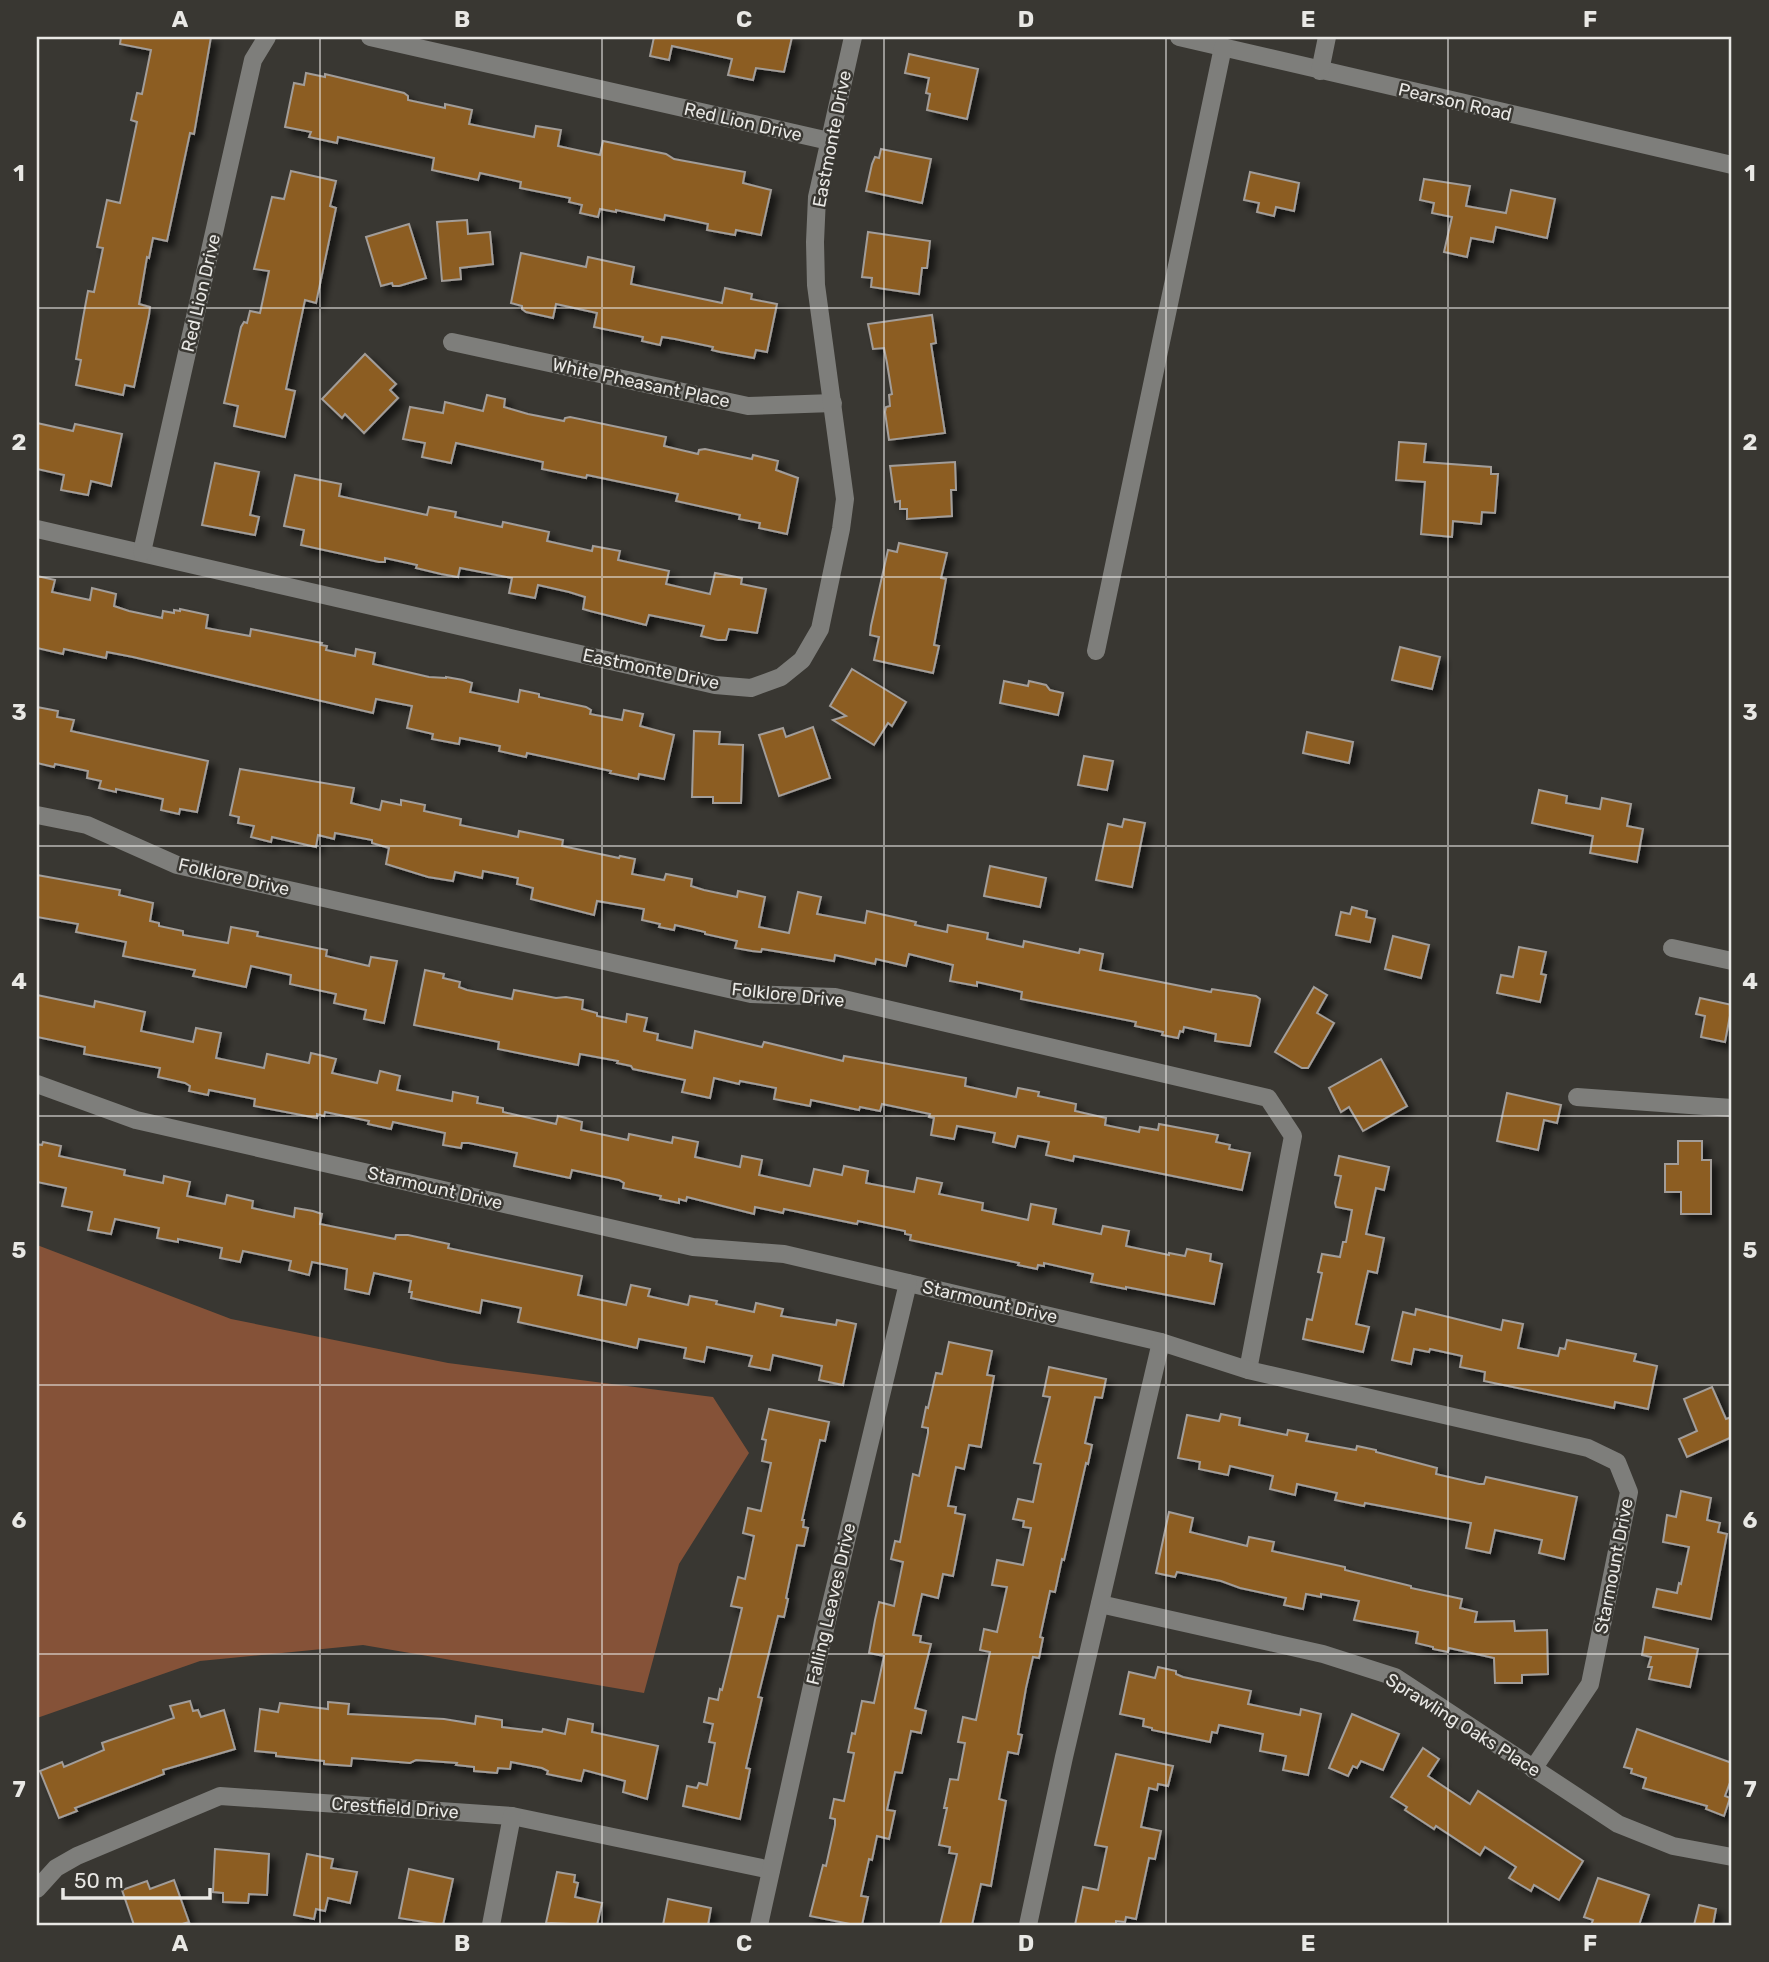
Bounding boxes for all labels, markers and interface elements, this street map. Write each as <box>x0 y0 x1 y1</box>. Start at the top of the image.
text: A <box>172 5 189 33</box>
text: B <box>454 5 470 33</box>
text: C <box>736 5 752 33</box>
text: D <box>1018 5 1034 33</box>
text: E <box>1301 5 1315 33</box>
text: F <box>1583 5 1597 33</box>
street label: Eastmonte Drive <box>808 69 856 209</box>
street label: Pearson Road <box>1396 78 1514 126</box>
street label: Red Lion Drive <box>682 98 804 146</box>
text: 1 <box>13 159 25 187</box>
text: 1 <box>1744 159 1756 187</box>
street label: Red Lion Drive <box>177 232 225 354</box>
street label: White Pheasant Place <box>550 353 732 413</box>
text: 2 <box>12 428 26 456</box>
text: 2 <box>1743 428 1757 456</box>
street label: Eastmonte Drive <box>581 644 721 694</box>
text: 3 <box>11 698 27 726</box>
text: 3 <box>1742 698 1758 726</box>
street label: Folklore Drive <box>176 854 292 900</box>
text: 4 <box>11 967 27 995</box>
text: 4 <box>1742 967 1758 995</box>
street label: Folklore Drive <box>730 978 846 1012</box>
street label: Starmount Drive <box>365 1162 505 1214</box>
text: 5 <box>12 1236 27 1264</box>
text: 5 <box>1743 1236 1758 1264</box>
street label: Starmount Drive <box>920 1276 1060 1328</box>
street label: Starmount Drive <box>1590 1496 1638 1636</box>
text: 6 <box>12 1506 27 1534</box>
text: 6 <box>1743 1506 1758 1534</box>
street label: Falling Leaves Drive <box>802 1521 860 1687</box>
street label: Sprawling Oaks Place <box>1382 1668 1544 1782</box>
text: 7 <box>12 1775 26 1803</box>
text: 7 <box>1743 1775 1757 1803</box>
street label: Crestfield Drive <box>331 1793 459 1823</box>
scale bar <box>63 1857 210 1901</box>
text: 50 m <box>74 1868 124 1893</box>
text: A <box>172 1929 189 1957</box>
text: B <box>454 1929 470 1957</box>
text: C <box>736 1929 752 1957</box>
text: D <box>1018 1929 1034 1957</box>
text: E <box>1301 1929 1315 1957</box>
text: F <box>1583 1929 1597 1957</box>

